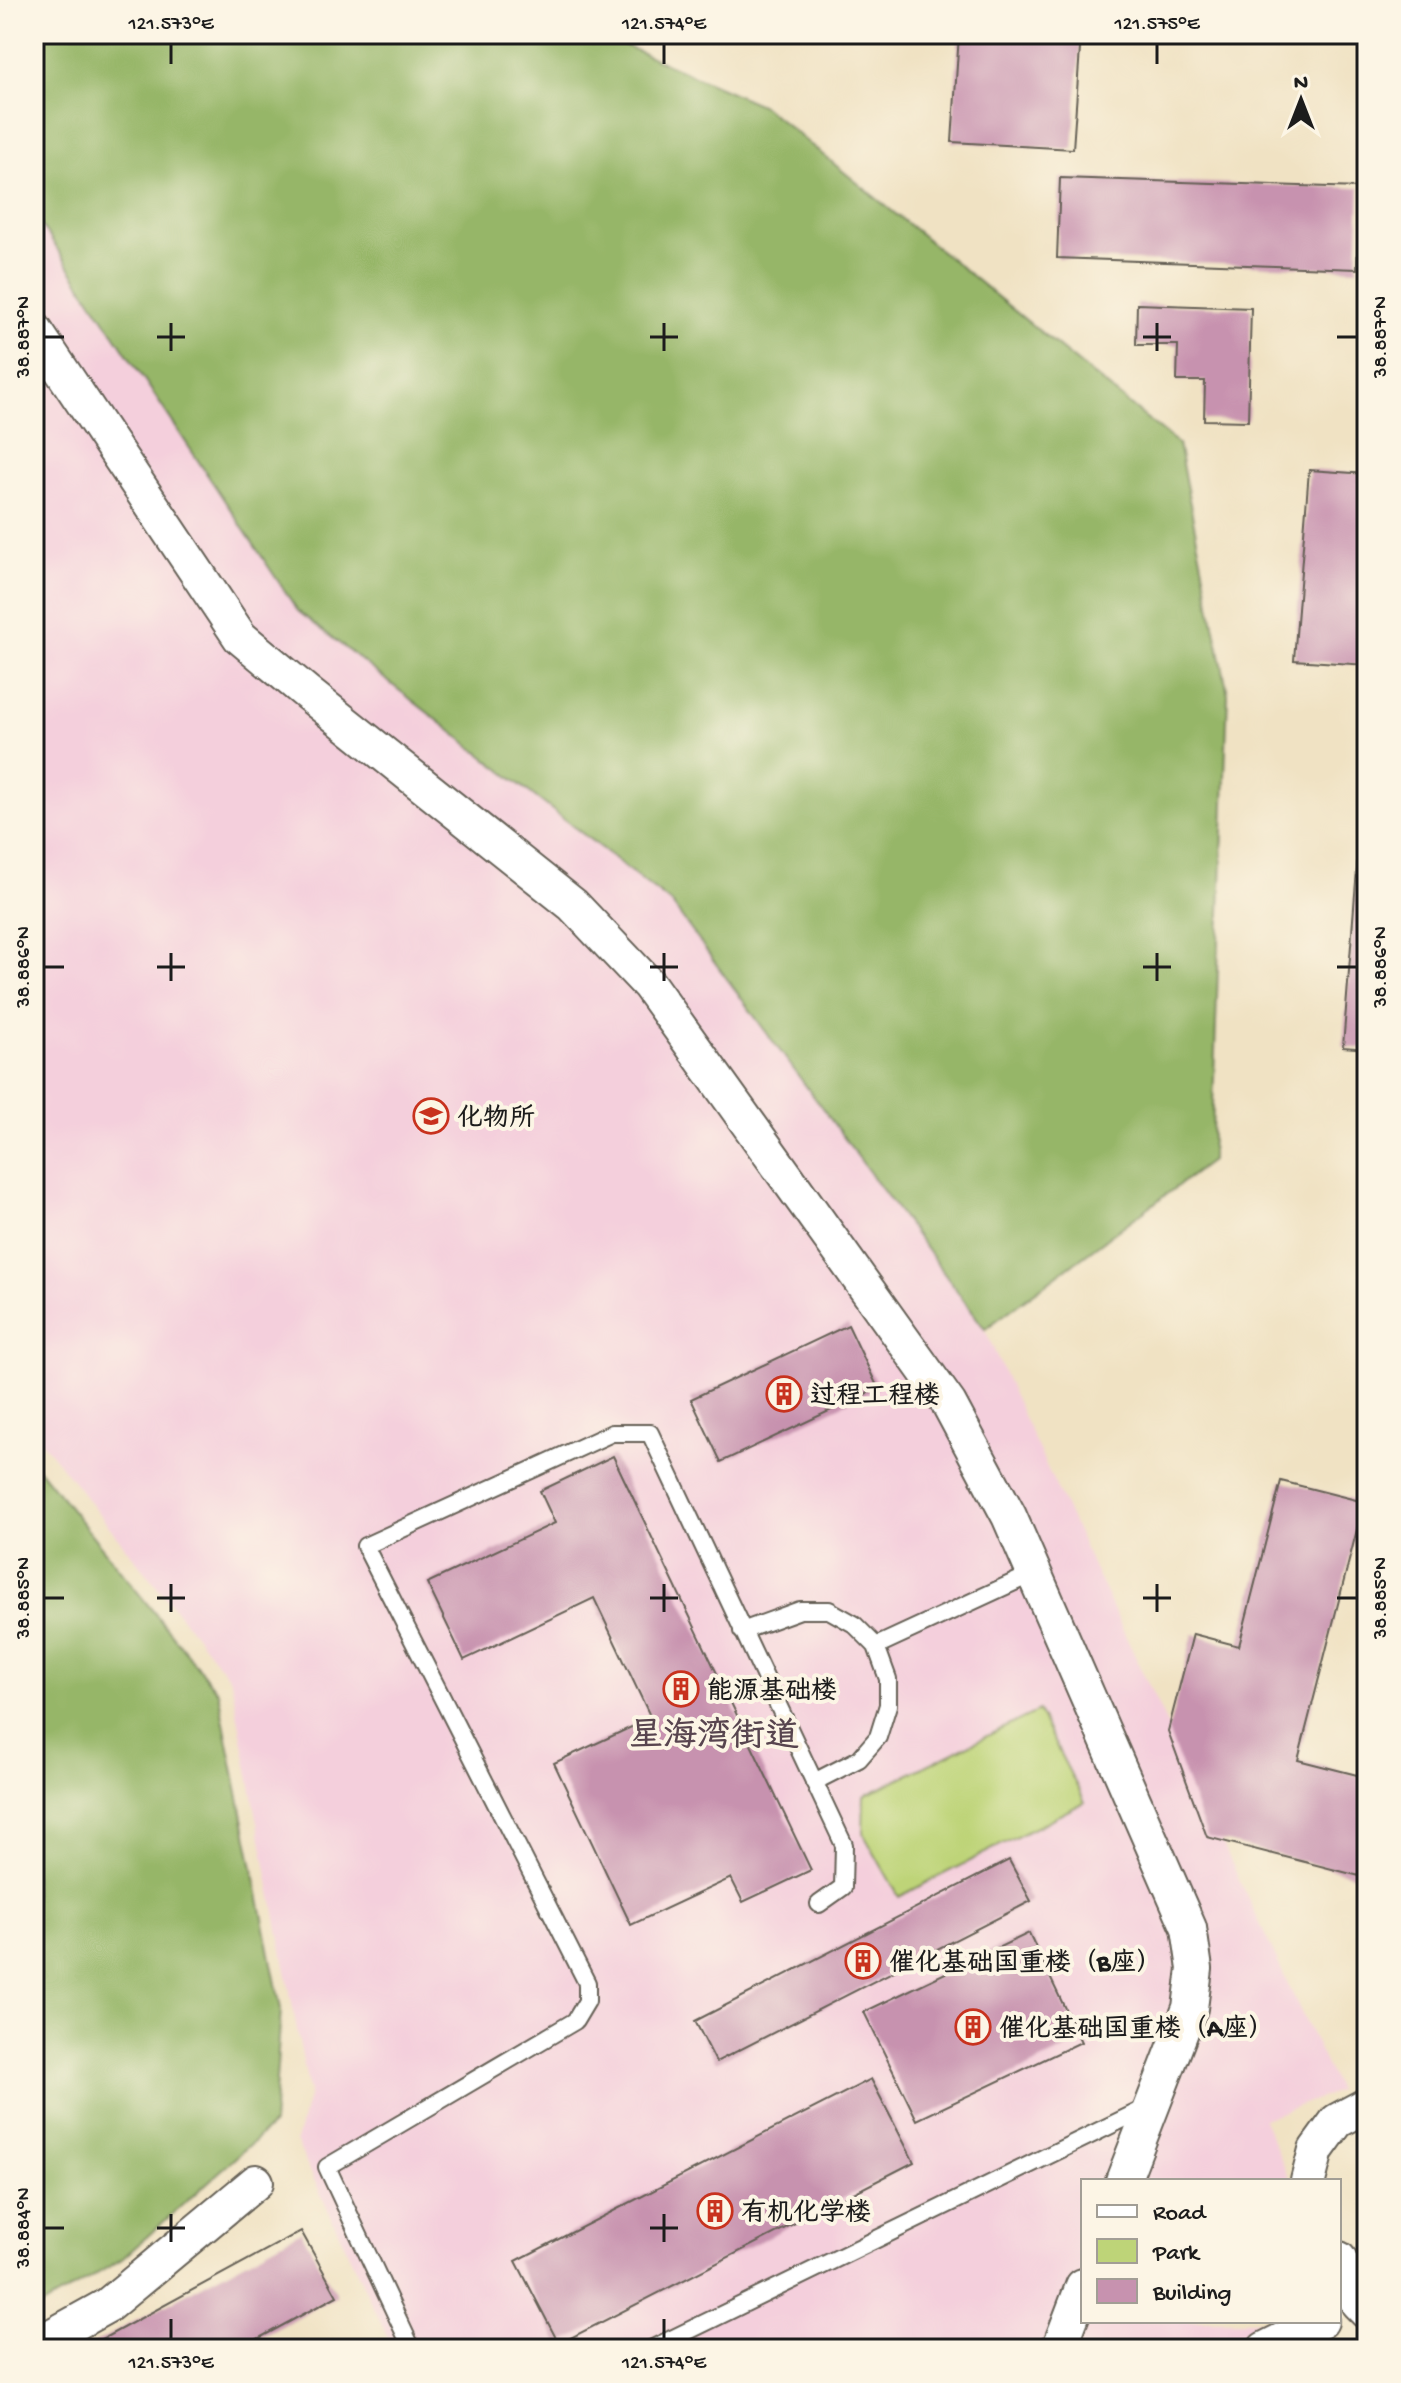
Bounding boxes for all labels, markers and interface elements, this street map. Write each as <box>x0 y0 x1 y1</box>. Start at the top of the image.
text: 121.573°E <box>128 14 215 37</box>
text: 121.574°E <box>621 14 708 37</box>
text: 121.575°E <box>1113 14 1201 37</box>
north arrow <box>1261 60 1341 140</box>
text: N <box>1294 71 1308 97</box>
text: 38.887°N <box>14 296 37 379</box>
text: 38.887°N <box>1371 296 1394 379</box>
text: 38.886°N <box>14 926 37 1009</box>
text: 38.886°N <box>1371 926 1394 1009</box>
school or university icon: 化物所 <box>412 1097 450 1135</box>
place label: 化物所 <box>457 1103 535 1136</box>
building icon: 过程工程楼 <box>765 1375 803 1413</box>
place label: 过程工程楼 <box>810 1381 940 1414</box>
text: 38.885°N <box>14 1557 37 1640</box>
text: 38.885°N <box>1371 1557 1394 1640</box>
building icon: 能源基础楼 <box>662 1670 700 1708</box>
place label: 能源基础楼 <box>707 1676 837 1709</box>
district label: 星海湾街道 <box>629 1716 799 1759</box>
building icon: 催化基础国重楼（B座） <box>844 1942 882 1980</box>
place label: 催化基础国重楼（B座） <box>889 1948 1162 1981</box>
building icon: 催化基础国重楼（A座） <box>954 2008 992 2046</box>
place label: 催化基础国重楼（A座） <box>999 2014 1274 2047</box>
legend <box>1081 2179 1341 2323</box>
text: 38.884°N <box>14 2187 37 2270</box>
building icon: 有机化学楼 <box>696 2192 734 2230</box>
place label: 有机化学楼 <box>741 2198 871 2231</box>
text: Road <box>1153 2200 1207 2229</box>
text: Park <box>1152 2240 1201 2269</box>
text: Building <box>1152 2280 1231 2309</box>
text: 121.573°E <box>128 2353 215 2376</box>
text: 121.574°E <box>621 2353 708 2376</box>

